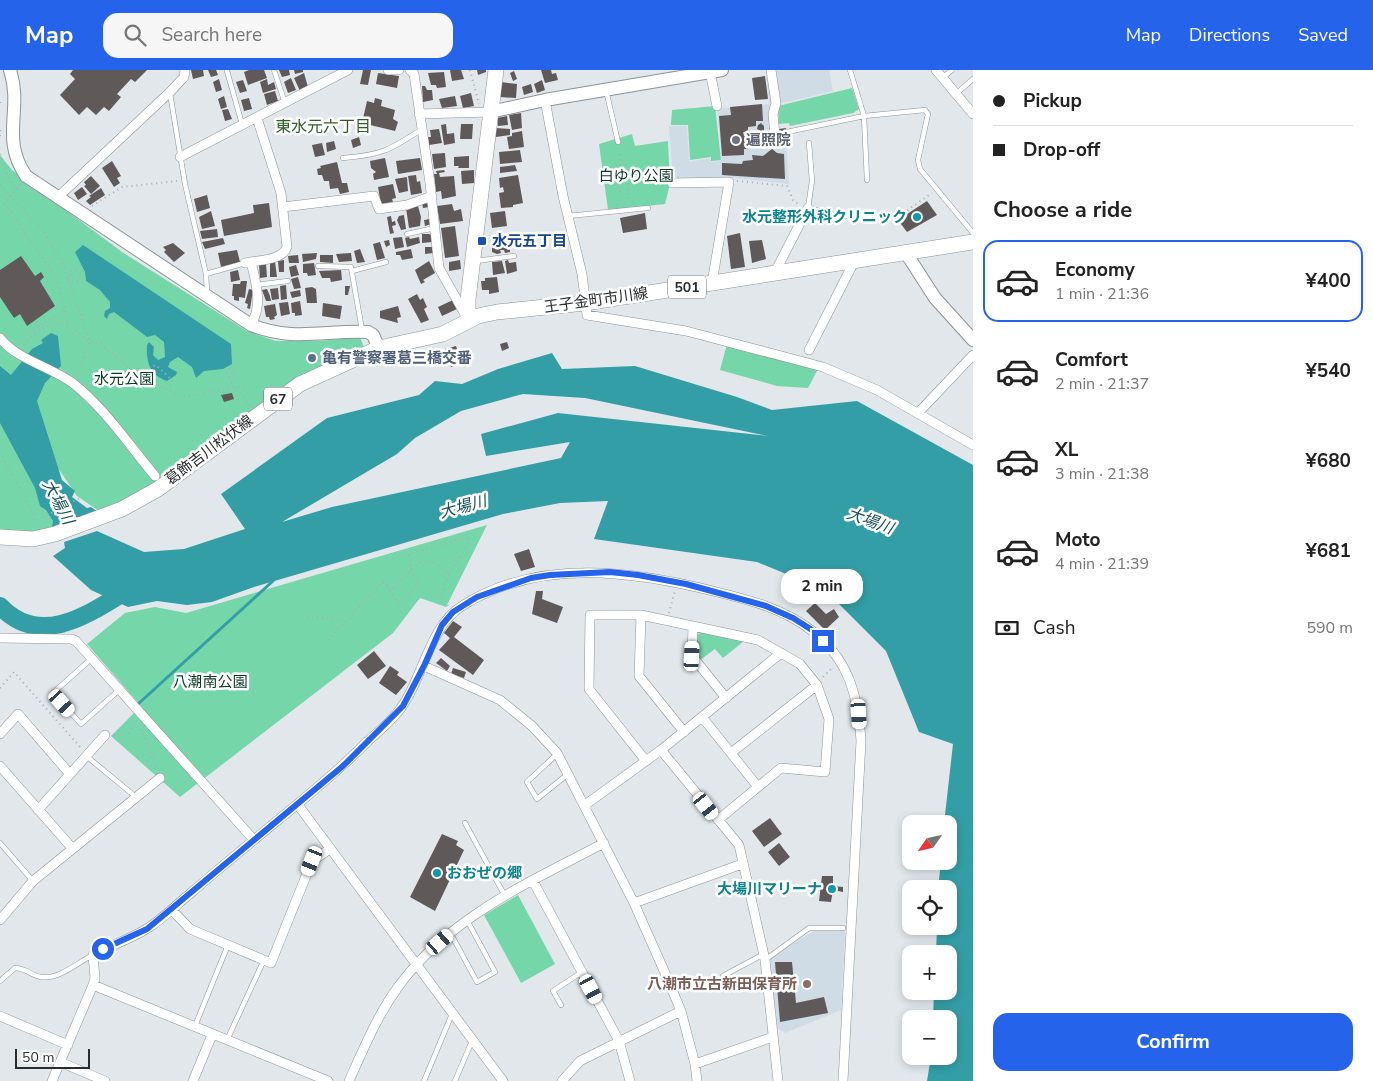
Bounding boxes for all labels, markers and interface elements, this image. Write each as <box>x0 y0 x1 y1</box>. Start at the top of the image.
search box <box>103 13 453 58</box>
text: Map <box>25 19 73 51</box>
icon: search <box>121 21 149 49</box>
text: Search here <box>161 22 262 48</box>
text: Map <box>1126 23 1161 47</box>
text: Directions <box>1189 23 1270 47</box>
text: Saved <box>1298 23 1348 47</box>
text: Pickup <box>1023 88 1082 114</box>
district label: 東水元六丁目 <box>275 116 371 138</box>
place label: 遍照院 <box>746 130 791 150</box>
marker: 遍照院 <box>730 134 742 146</box>
text: Drop-off <box>1023 137 1100 163</box>
park label: 白ゆり公園 <box>598 166 674 186</box>
text: Choose a ride <box>993 195 1132 225</box>
place label: 水元整形外科クリニック <box>742 207 907 227</box>
marker: 水元整形外科クリニック <box>911 211 923 223</box>
place label: 水元五丁目 <box>492 231 567 251</box>
marker: 水元五丁目 <box>476 235 488 247</box>
text: Economy <box>1055 257 1135 283</box>
icon: car <box>995 259 1040 304</box>
text: ¥400 <box>1305 268 1351 294</box>
road number: 501 <box>668 276 706 298</box>
street label: 王子金町市川線 <box>543 283 649 317</box>
text: 1 min · 21:36 <box>1055 283 1149 305</box>
text: Comfort <box>1055 347 1128 373</box>
place label: 亀有警察署葛三橋交番 <box>322 348 472 368</box>
icon: car <box>995 349 1040 394</box>
marker: 亀有警察署葛三橋交番 <box>306 352 318 364</box>
text: ¥540 <box>1305 358 1351 384</box>
park label: 水元公園 <box>94 369 154 389</box>
text: 2 min · 21:37 <box>1055 373 1149 395</box>
road number: 67 <box>264 388 292 410</box>
street label: 葛飾吉川松伏線 <box>161 410 257 490</box>
text: XL <box>1055 437 1078 463</box>
icon: car <box>995 439 1040 484</box>
text: ¥680 <box>1305 448 1351 474</box>
text: 3 min · 21:38 <box>1055 463 1149 485</box>
water label: 大場川 <box>37 476 80 530</box>
water label: 大場川 <box>437 490 491 524</box>
water label: 大場川 <box>844 502 898 540</box>
text: Moto <box>1055 527 1101 553</box>
icon: car <box>995 529 1040 574</box>
text: ¥681 <box>1305 538 1351 564</box>
text: 4 min · 21:39 <box>1055 553 1149 575</box>
callout: 2 min <box>782 568 864 604</box>
text: 2 min <box>801 575 843 597</box>
icon: cash <box>993 614 1021 642</box>
text: Cash <box>1033 615 1075 641</box>
text: 590 m <box>1306 617 1353 639</box>
route end <box>812 630 834 652</box>
car <box>683 641 700 671</box>
park label: 八潮南公園 <box>172 672 248 692</box>
car <box>46 687 77 719</box>
car <box>850 699 867 729</box>
car <box>690 790 721 822</box>
north arrow <box>902 815 958 870</box>
map controls <box>902 815 957 1065</box>
car <box>299 844 324 878</box>
place label: おおぜの郷 <box>447 863 522 883</box>
marker: おおぜの郷 <box>431 867 443 879</box>
place label: 大場川マリーナ <box>717 879 822 899</box>
button: locate <box>902 880 957 935</box>
marker: 大場川マリーナ <box>826 883 838 895</box>
car <box>423 926 456 958</box>
route start <box>92 938 114 960</box>
button: + <box>902 945 957 1000</box>
car <box>577 972 604 1006</box>
place label: 八潮市立古新田保育所 <box>647 974 797 994</box>
marker: 八潮市立古新田保育所 <box>801 978 813 990</box>
button: − <box>902 1010 957 1065</box>
button: Confirm <box>993 1013 1353 1071</box>
scale bar <box>15 1046 90 1069</box>
text: 50 m <box>22 1048 54 1067</box>

